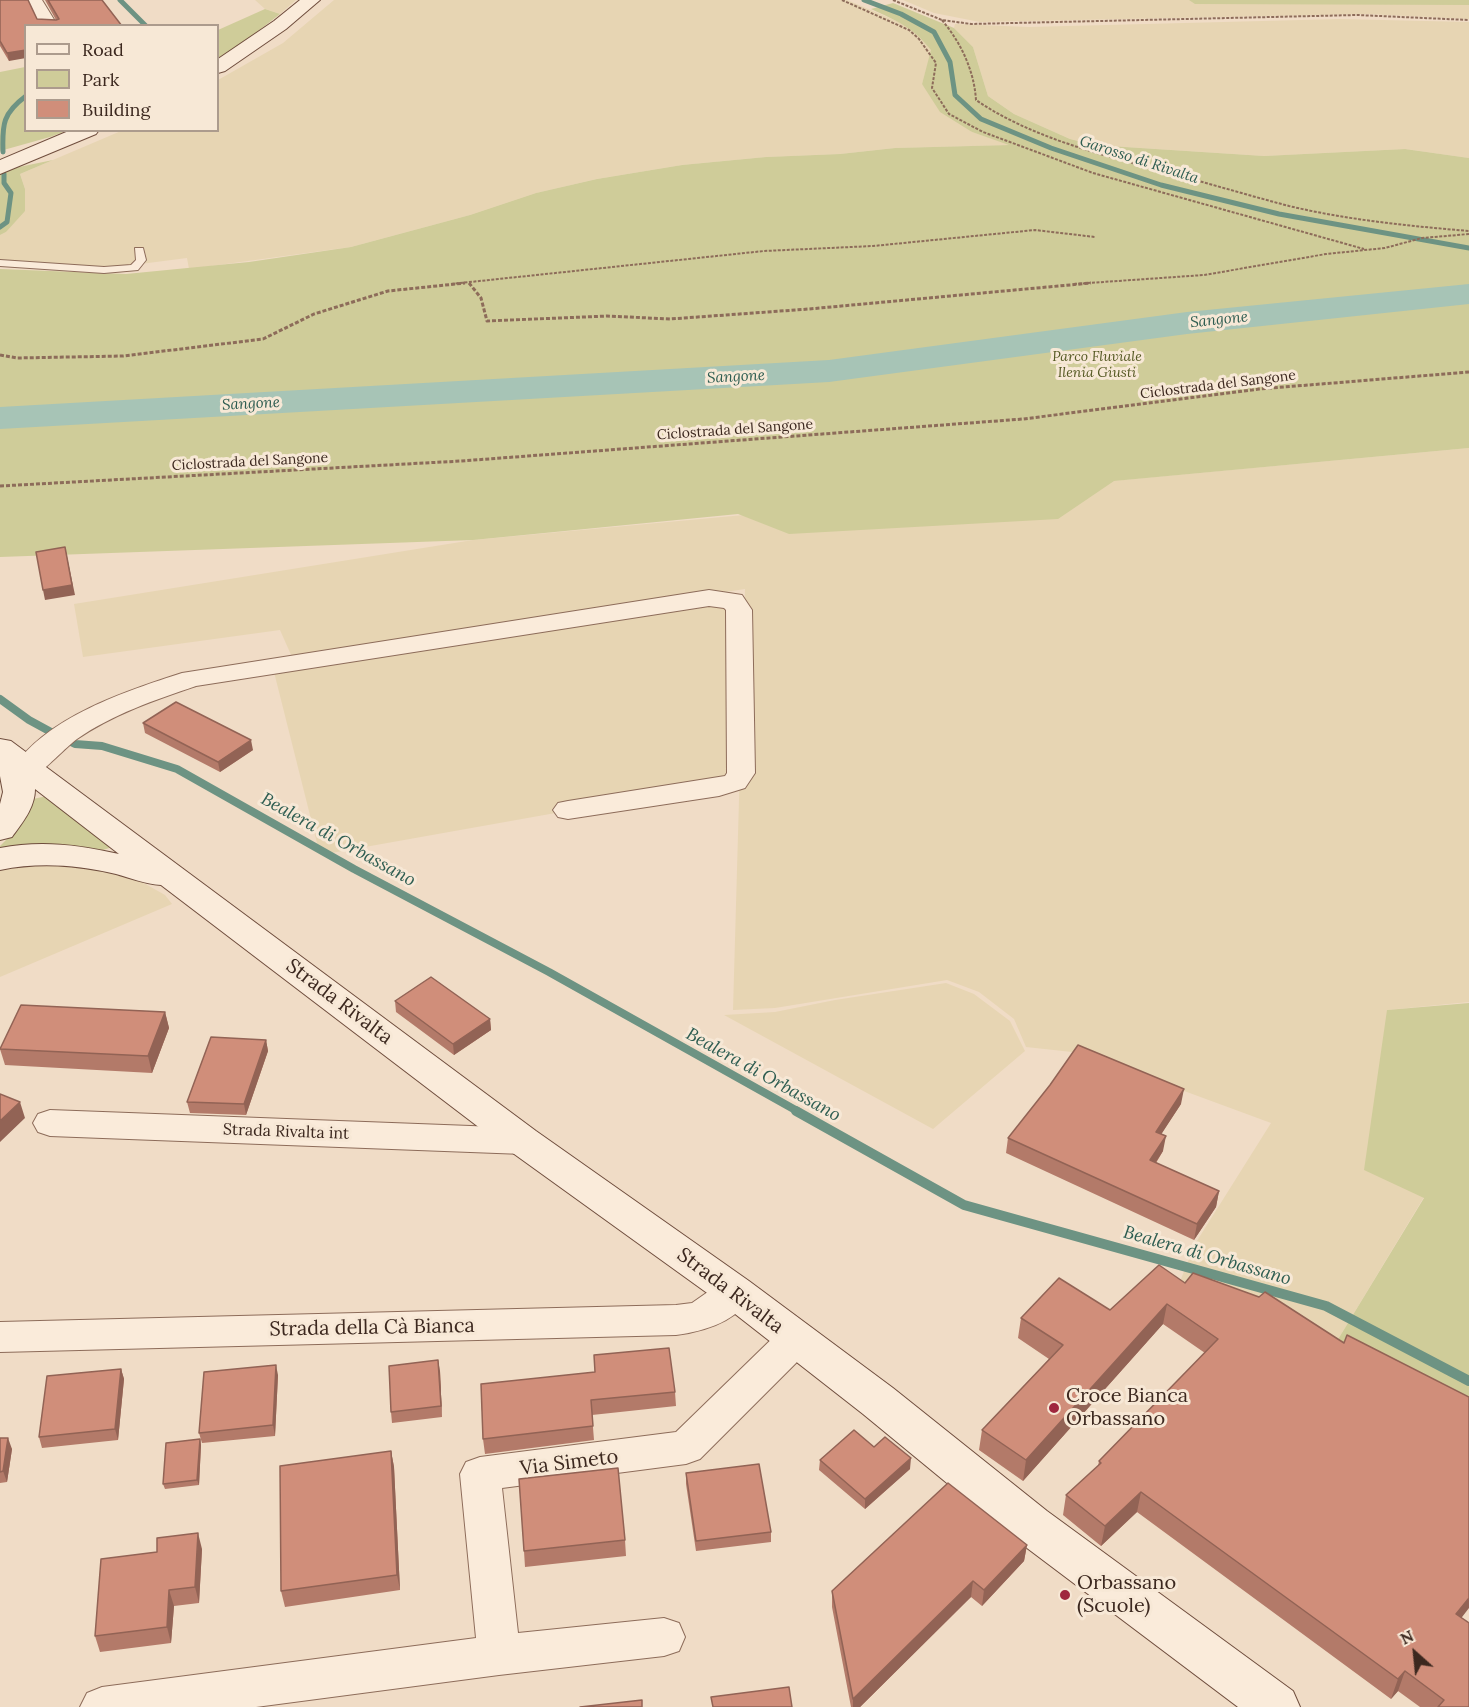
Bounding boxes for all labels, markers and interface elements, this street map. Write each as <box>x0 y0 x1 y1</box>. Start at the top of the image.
legend <box>24 24 219 132</box>
text: Road <box>82 38 124 61</box>
text: Park <box>82 68 119 91</box>
text: Building <box>82 98 150 121</box>
water label: Garosso di Rivalta <box>1077 132 1201 188</box>
water label: Sangone <box>1189 308 1249 332</box>
park label: Parco Fluviale Ilenia Giusti <box>1052 349 1142 382</box>
water label: Sangone <box>707 366 765 388</box>
street label: Ciclostrada del Sangone <box>1139 367 1297 403</box>
water label: Sangone <box>222 393 280 415</box>
street label: Ciclostrada del Sangone <box>656 416 814 444</box>
street label: Ciclostrada del Sangone <box>171 450 329 474</box>
water label: Bealera di Orbassano <box>257 789 419 891</box>
street label: Strada Rivalta <box>281 954 397 1050</box>
water label: Bealera di Orbassano <box>682 1024 844 1126</box>
street label: Strada Rivalta int <box>223 1120 349 1144</box>
water label: Bealera di Orbassano <box>1121 1222 1293 1290</box>
street label: Strada Rivalta <box>672 1243 788 1339</box>
street label: Strada della Cà Bianca <box>269 1314 475 1342</box>
place label: Croce Bianca Orbassano <box>1066 1384 1188 1431</box>
marker: Croce Bianca Orbassano <box>1047 1401 1061 1415</box>
street label: Via Simeto <box>518 1445 620 1481</box>
place label: Orbassano (Scuole) <box>1077 1571 1176 1618</box>
marker: Orbassano (Scuole) <box>1058 1588 1072 1602</box>
north arrow <box>1385 1623 1445 1683</box>
text: N <box>1397 1625 1417 1649</box>

